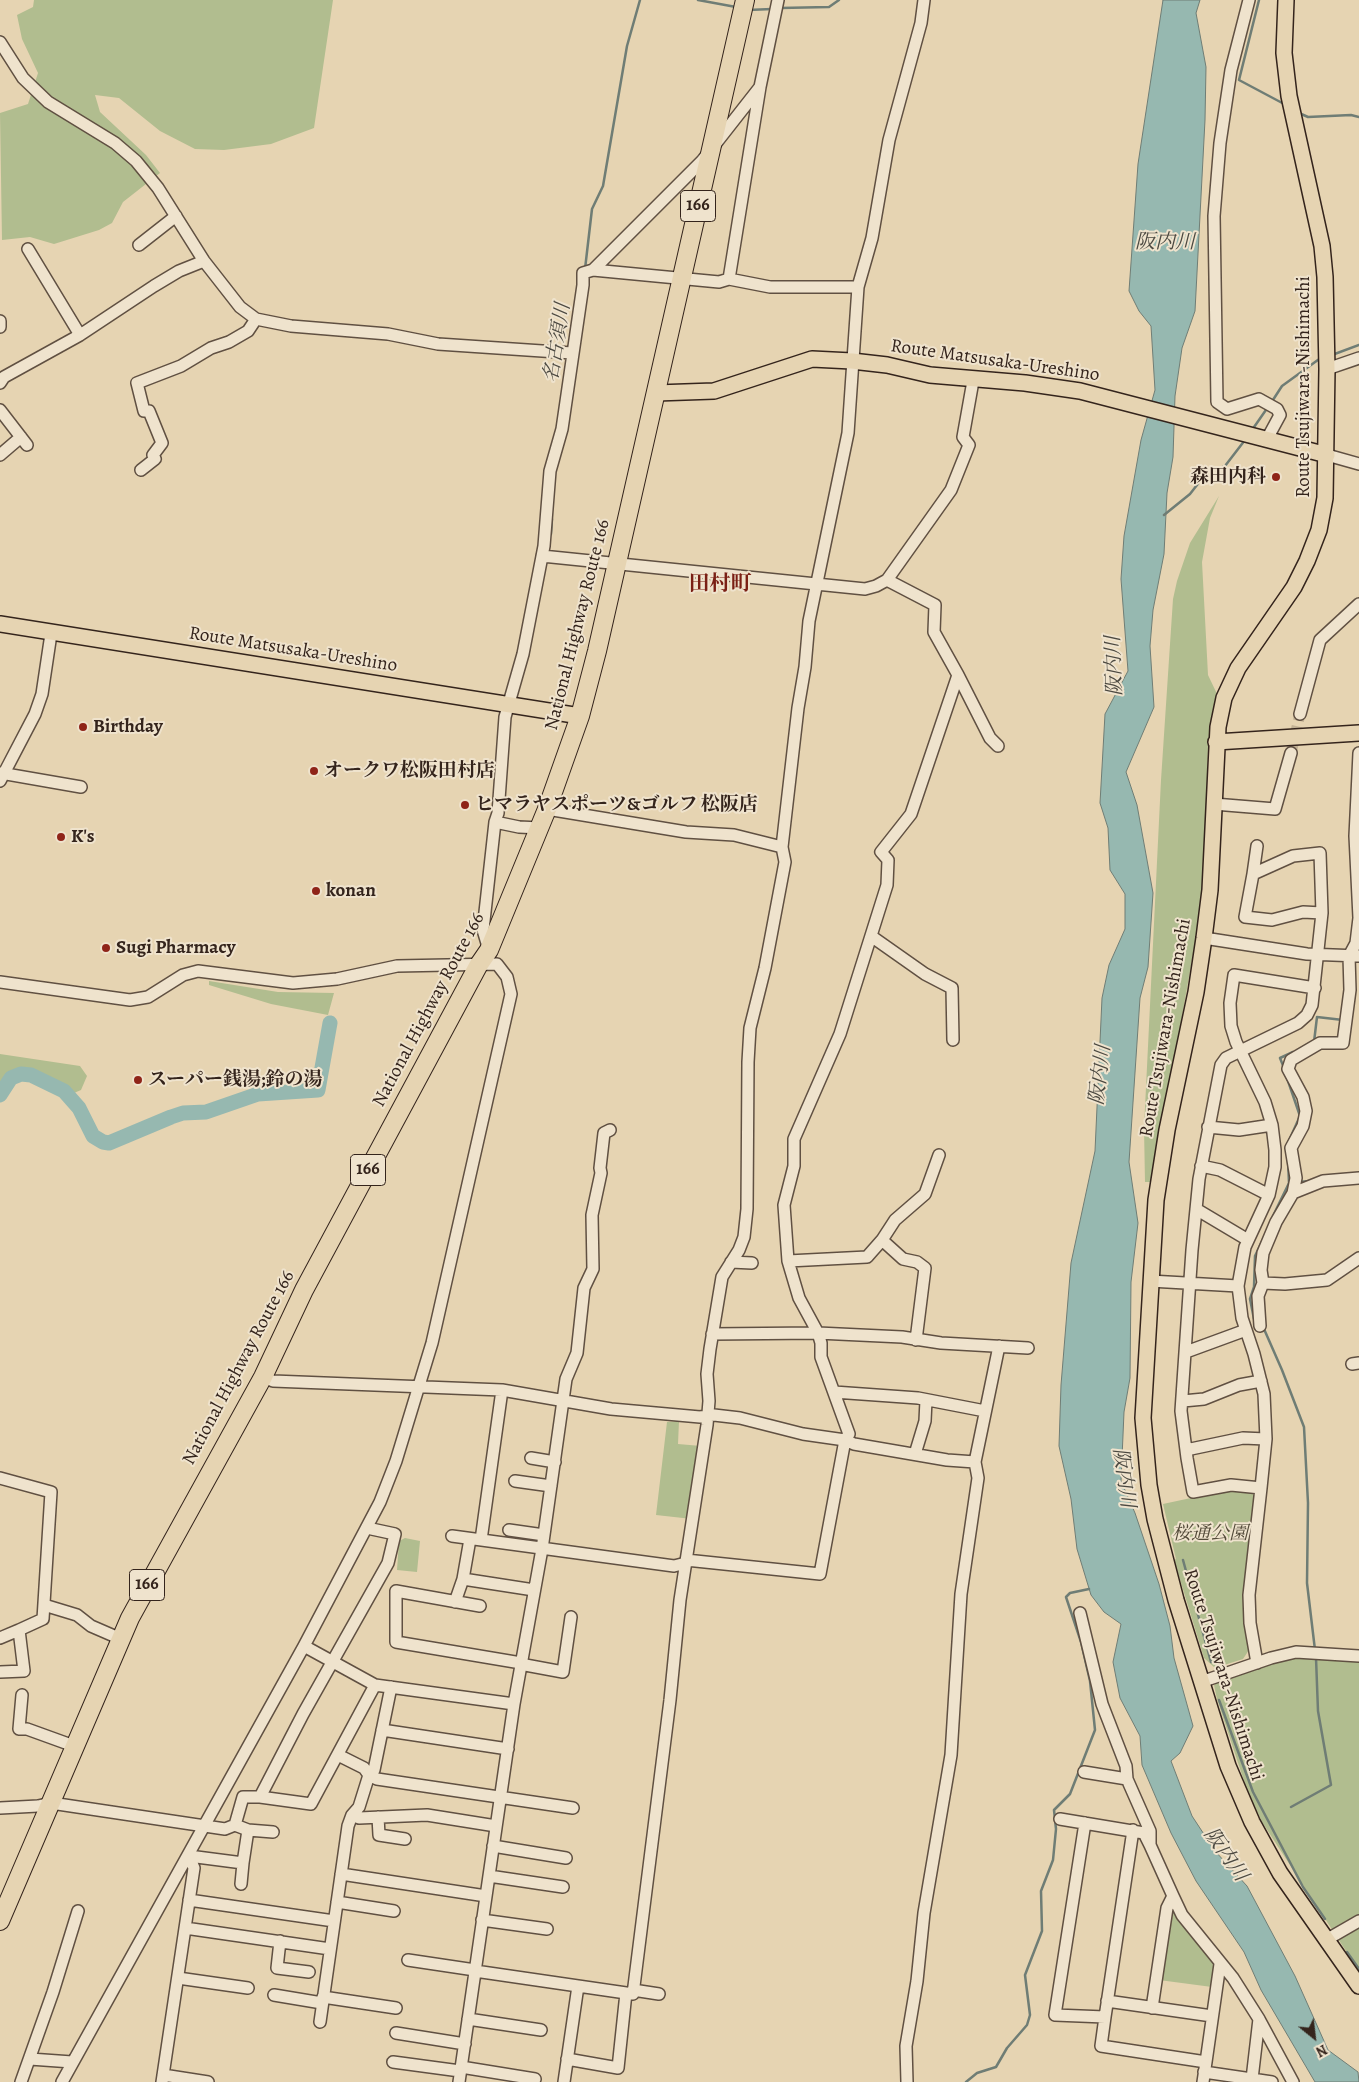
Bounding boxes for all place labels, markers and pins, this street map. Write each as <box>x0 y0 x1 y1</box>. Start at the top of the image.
place label: 森田内科 <box>1190 466 1266 488</box>
marker: 森田内科 <box>1270 471 1282 483</box>
place label: Birthday <box>93 716 163 738</box>
marker: Birthday <box>77 721 89 733</box>
place label: オークワ松阪田村店 <box>324 760 495 782</box>
marker: オークワ松阪田村店 <box>308 765 320 777</box>
place label: ヒマラヤスポーツ&ゴルフ 松阪店 <box>475 794 758 816</box>
marker: ヒマラヤスポーツ&ゴルフ 松阪店 <box>459 799 471 811</box>
place label: K's <box>71 826 95 848</box>
marker: K's <box>55 831 67 843</box>
place label: konan <box>326 880 376 902</box>
marker: konan <box>310 885 322 897</box>
place label: Sugi Pharmacy <box>116 937 236 959</box>
marker: Sugi Pharmacy <box>100 942 112 954</box>
place label: スーパー銭湯;鈴の湯 <box>148 1069 323 1091</box>
marker: スーパー銭湯;鈴の湯 <box>132 1074 144 1086</box>

